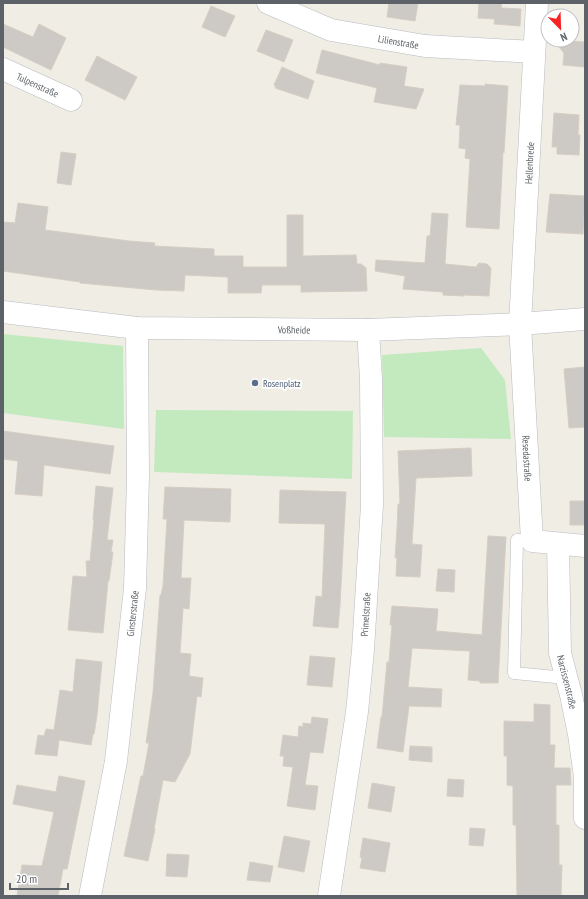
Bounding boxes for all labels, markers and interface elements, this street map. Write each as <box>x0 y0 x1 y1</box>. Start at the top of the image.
north arrow <box>540 8 580 48</box>
text: N <box>558 30 569 45</box>
street label: Lilienstraße <box>377 32 420 52</box>
street label: Tulpenstraße <box>14 70 61 100</box>
street label: Hellenbrede <box>522 142 537 185</box>
street label: Voßheide <box>277 323 310 337</box>
place label: Rosenplatz <box>263 377 301 390</box>
marker: Rosenplatz <box>250 378 260 388</box>
street label: Resedastraße <box>519 435 535 482</box>
street label: Ginsterstraße <box>124 590 142 637</box>
street label: Primelstraße <box>358 592 374 637</box>
street label: Narzissenstraße <box>554 654 580 710</box>
scale bar <box>10 865 68 891</box>
text: 20 m <box>16 871 37 886</box>

